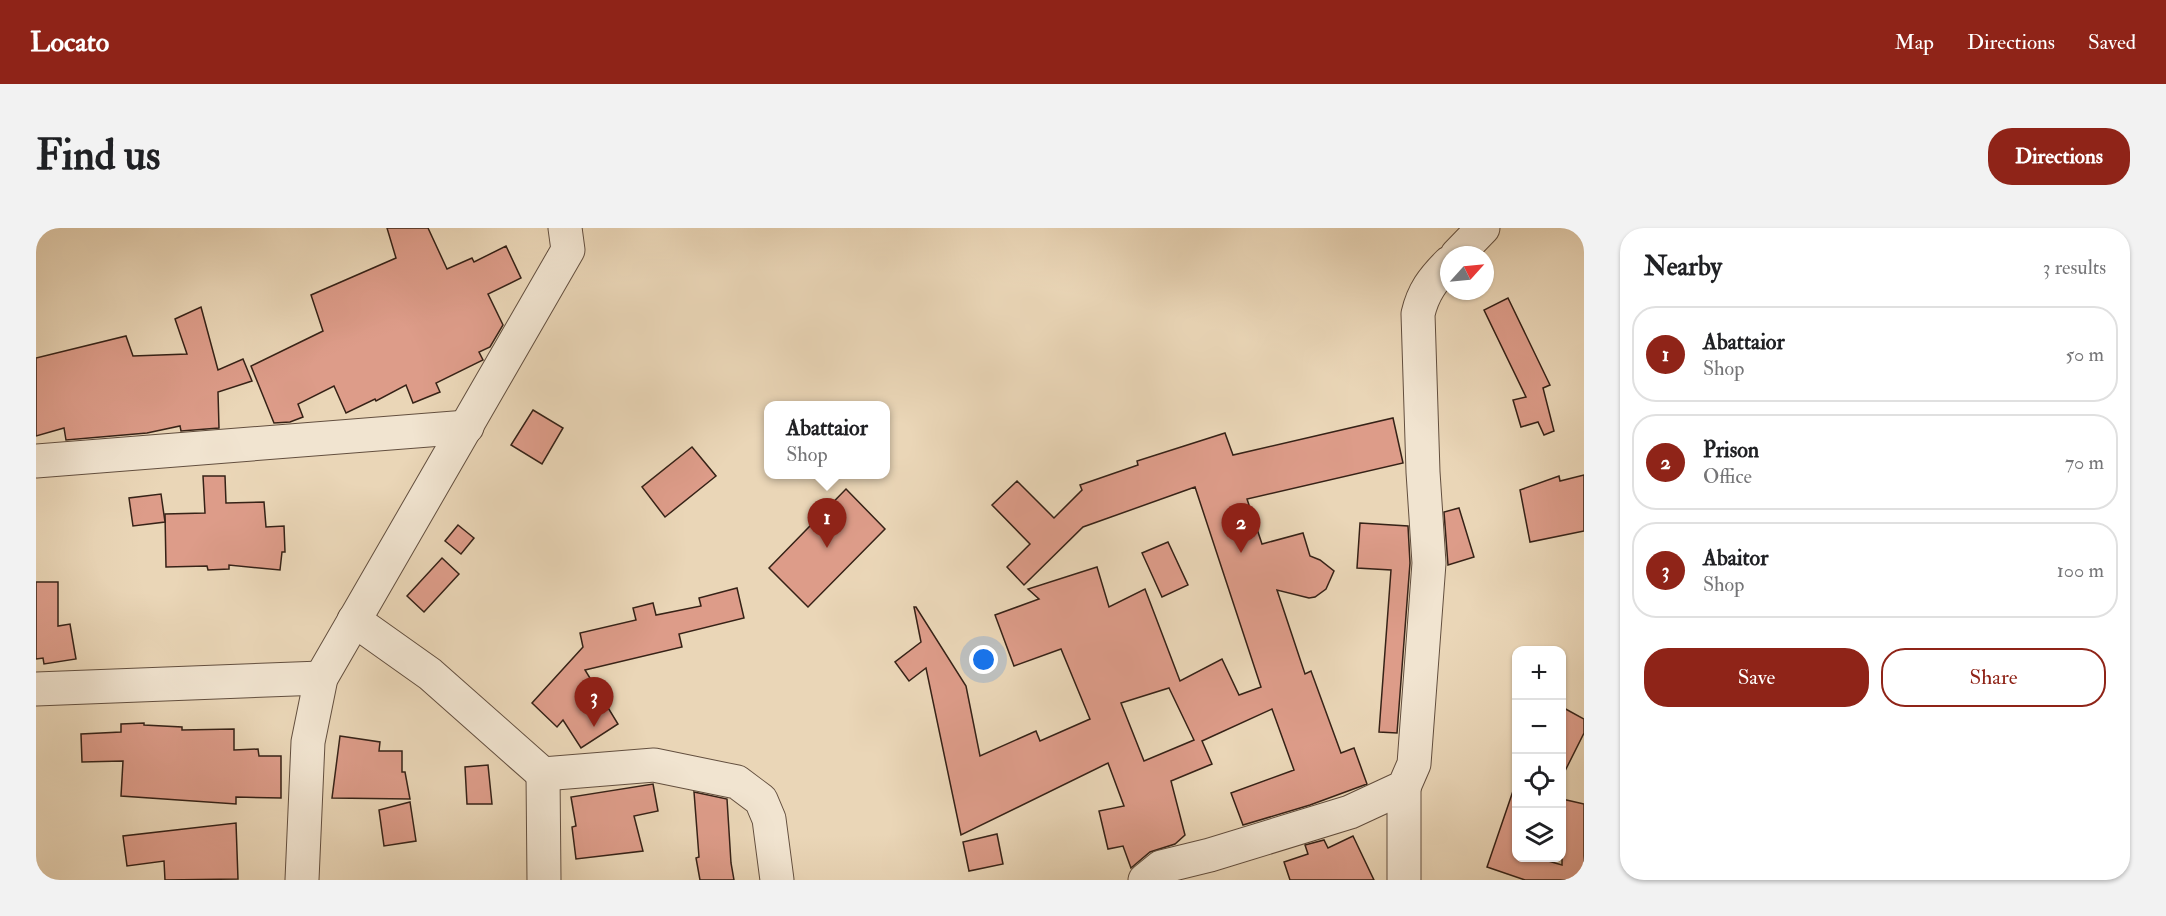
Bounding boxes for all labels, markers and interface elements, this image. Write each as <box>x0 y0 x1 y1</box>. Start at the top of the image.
text: Locato <box>30 25 109 60</box>
text: Map <box>1894 29 1934 56</box>
text: Directions <box>1967 29 2055 56</box>
text: Saved <box>2088 29 2136 56</box>
button: Directions <box>1988 128 2130 185</box>
text: Find us <box>36 130 160 182</box>
north arrow <box>1440 246 1494 300</box>
text: Nearby <box>1644 251 1722 283</box>
text: 3 results <box>2043 255 2106 280</box>
text: Abattaior <box>1703 328 1785 356</box>
text: 1 <box>1662 342 1669 367</box>
text: 50 m <box>2065 342 2104 367</box>
text: Shop <box>1703 356 1744 381</box>
popup <box>764 401 890 479</box>
text: Abattaior <box>786 414 868 442</box>
text: Prison <box>1703 436 1759 464</box>
text: Shop <box>786 442 828 467</box>
text: 2 <box>1660 450 1671 475</box>
text: 70 m <box>2065 450 2104 475</box>
text: Office <box>1703 464 1752 489</box>
pin: 1 <box>808 498 846 548</box>
pin: 2 <box>1222 504 1260 553</box>
text: Abaitor <box>1703 544 1768 572</box>
text: 3 <box>1662 558 1669 583</box>
text: 100 m <box>2057 558 2104 583</box>
text: Shop <box>1703 572 1744 597</box>
your location <box>969 645 998 674</box>
map controls <box>1512 646 1566 862</box>
button: + <box>1512 646 1566 700</box>
button: Save <box>1644 648 1869 707</box>
button: Share <box>1881 648 2106 707</box>
pin: 3 <box>574 678 614 727</box>
button: − <box>1512 700 1566 754</box>
button: locate <box>1512 754 1566 808</box>
button: layers <box>1512 808 1566 862</box>

